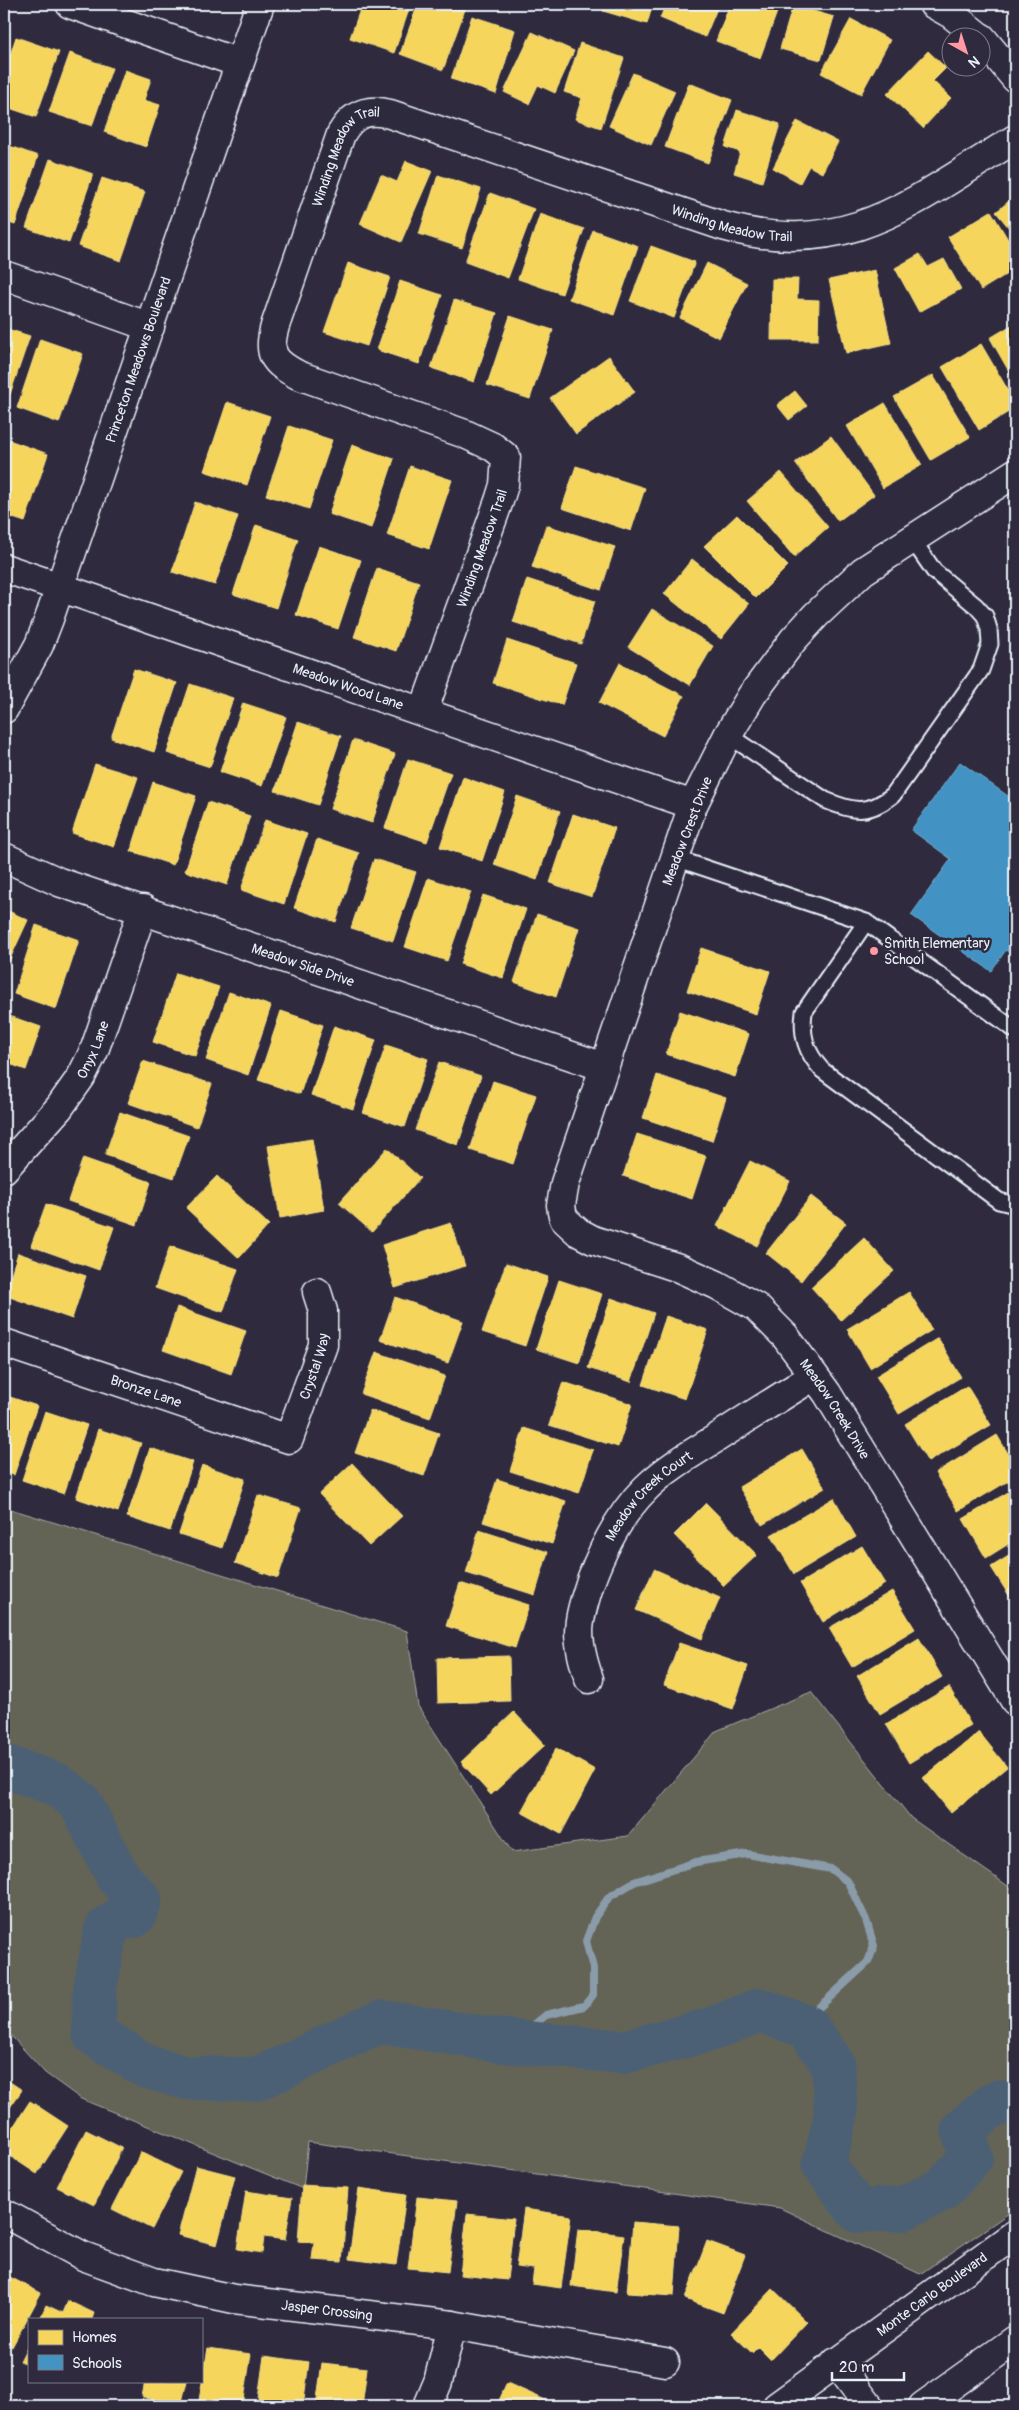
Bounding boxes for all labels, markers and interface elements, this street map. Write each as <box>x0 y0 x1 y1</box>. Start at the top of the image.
north arrow <box>942 28 992 78</box>
text: N <box>965 52 983 71</box>
street label: Winding Meadow Trail <box>309 104 381 209</box>
street label: Winding Meadow Trail <box>669 201 793 245</box>
street label: Princeton Meadows Boulevard <box>102 275 175 445</box>
street label: Winding Meadow Trail <box>453 487 511 610</box>
street label: Meadow Wood Lane <box>291 660 406 714</box>
street label: Meadow Crest Drive <box>659 774 716 888</box>
place label: Smith Elementary School <box>884 935 990 968</box>
street label: Meadow Side Drive <box>249 940 356 991</box>
marker: Smith Elementary School <box>868 945 880 957</box>
street label: Onyx Lane <box>73 1019 113 1082</box>
street label: Crystal Way <box>296 1333 332 1402</box>
street label: Meadow Creek Drive <box>796 1356 873 1462</box>
street label: Bronze Lane <box>108 1371 184 1411</box>
street label: Meadow Creek Court <box>602 1447 696 1544</box>
street label: Monte Carlo Boulevard <box>874 2249 991 2340</box>
street label: Jasper Crossing <box>280 2297 374 2324</box>
legend <box>28 2318 202 2382</box>
text: Homes <box>72 2328 117 2347</box>
scale bar <box>832 2350 904 2382</box>
text: Schools <box>72 2354 122 2373</box>
text: 20 m <box>839 2358 874 2377</box>

